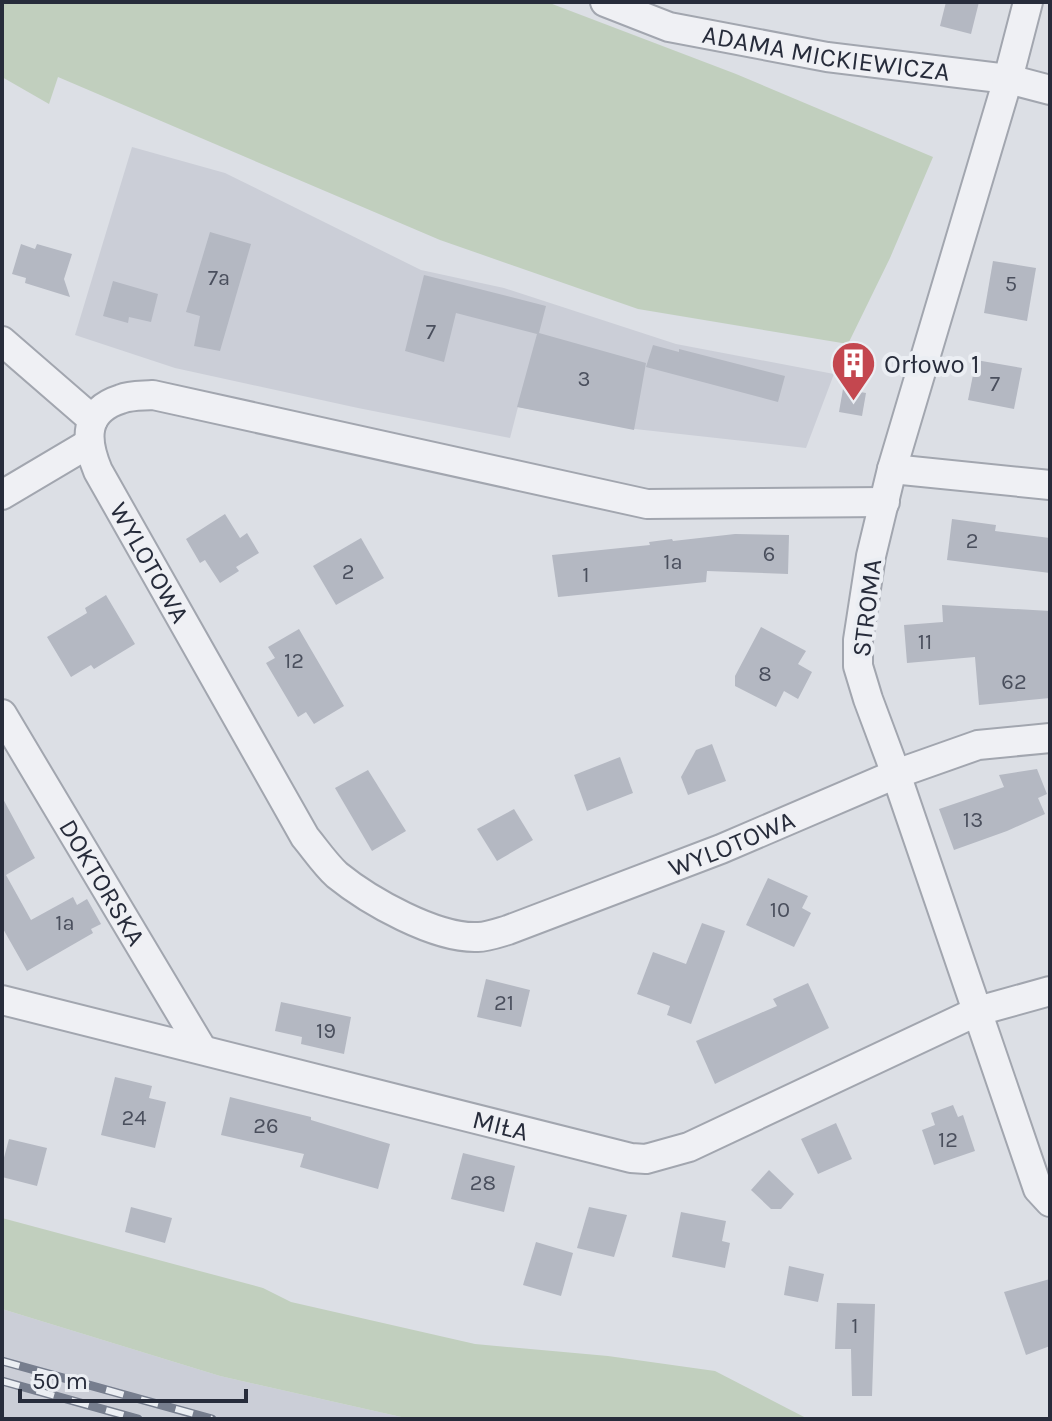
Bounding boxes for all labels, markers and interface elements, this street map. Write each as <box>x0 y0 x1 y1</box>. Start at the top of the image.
street label: ADAMA MICKIEWICZA <box>700 18 951 87</box>
house number: 7a <box>208 265 230 291</box>
house number: 5 <box>1005 271 1017 297</box>
house number: 7 <box>426 319 436 345</box>
building icon: Orłowo 1 <box>829 340 877 403</box>
place label: Orłowo 1 <box>884 349 980 380</box>
house number: 3 <box>578 366 591 392</box>
house number: 7 <box>990 371 1000 397</box>
street label: WYLOTOWA <box>103 497 196 628</box>
house number: 2 <box>966 528 978 554</box>
house number: 6 <box>763 541 775 567</box>
house number: 1a <box>663 549 683 575</box>
street label: STROMA <box>846 557 888 659</box>
house number: 2 <box>342 559 354 585</box>
house number: 1 <box>582 562 590 588</box>
house number: 11 <box>918 629 932 655</box>
house number: 12 <box>284 648 304 674</box>
house number: 8 <box>758 661 772 687</box>
house number: 62 <box>1001 669 1027 695</box>
street label: WYLOTOWA <box>664 804 799 883</box>
house number: 13 <box>963 807 983 833</box>
street label: DOKTORSKA <box>53 813 152 951</box>
house number: 10 <box>770 897 790 923</box>
house number: 1a <box>55 910 75 936</box>
house number: 21 <box>494 990 514 1016</box>
house number: 19 <box>316 1018 336 1044</box>
street label: MIŁA <box>469 1103 532 1147</box>
house number: 24 <box>121 1105 147 1131</box>
house number: 26 <box>253 1113 279 1139</box>
house number: 12 <box>938 1127 958 1153</box>
house number: 28 <box>470 1170 496 1196</box>
house number: 1 <box>851 1313 859 1339</box>
scale bar <box>20 1353 246 1403</box>
text: 50 m <box>32 1367 88 1395</box>

